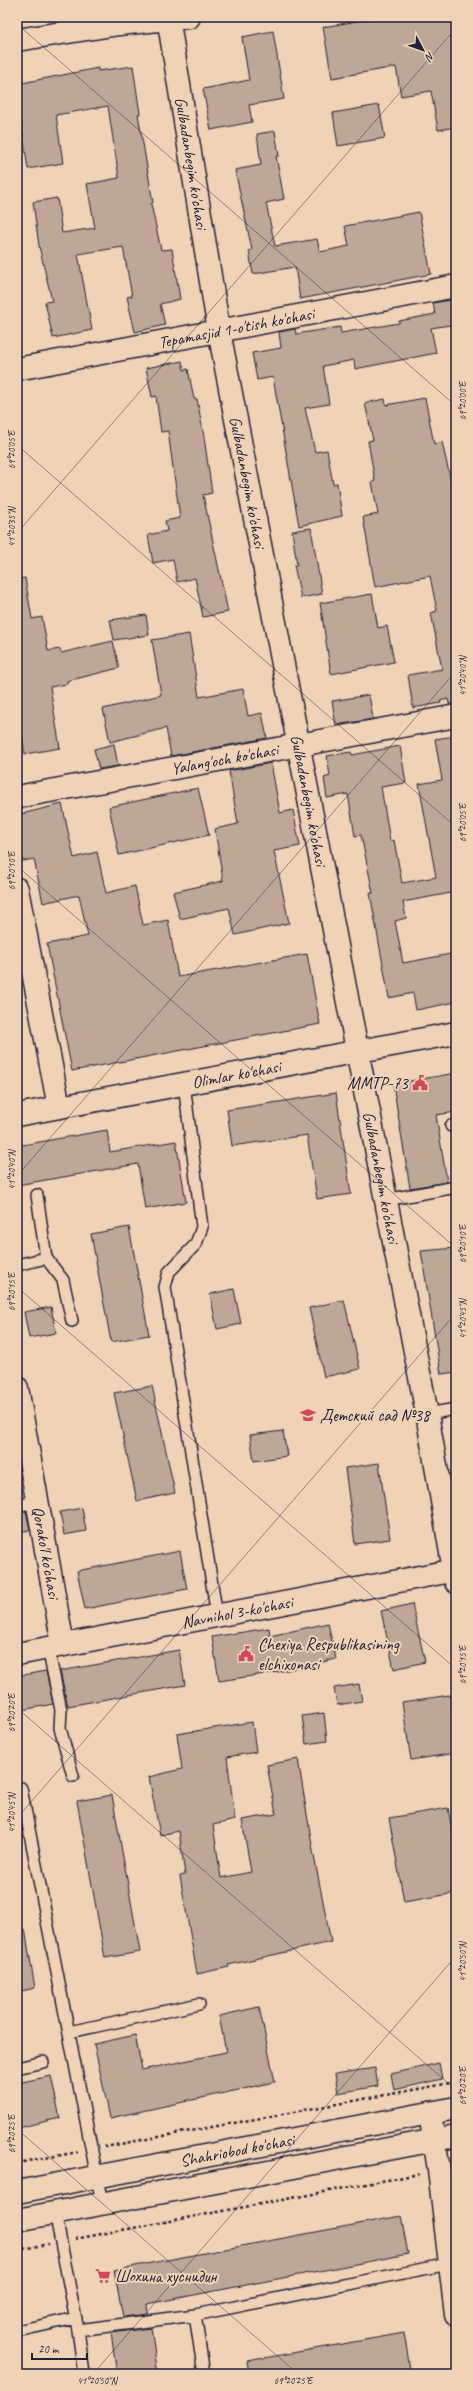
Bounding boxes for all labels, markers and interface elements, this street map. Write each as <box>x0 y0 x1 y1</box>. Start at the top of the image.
north arrow <box>403 30 443 70</box>
text: N <box>422 49 438 65</box>
street label: Gulbadanbegim ko'chasi <box>170 96 213 233</box>
street label: Tepamasjid 1-o'tish ko'chasi <box>157 303 318 353</box>
text: 69°20'00"E <box>456 380 469 420</box>
street label: Gulbadanbegim ko'chasi <box>225 415 271 552</box>
text: 69°20'05"E <box>5 429 18 469</box>
text: 41°20'35"N <box>5 505 18 547</box>
text: 41°20'40"N <box>456 654 469 696</box>
street label: Gulbadanbegim ko'chasi <box>286 733 332 870</box>
street label: Yalang'och ko'chasi <box>169 739 282 779</box>
text: 69°20'05"E <box>456 802 469 842</box>
text: 69°20'10"E <box>5 850 18 890</box>
street label: Olimlar ko'chasi <box>190 1056 284 1093</box>
place label: MMTP-73 <box>347 1073 409 1094</box>
public building icon: MMTP-73 <box>411 1074 429 1092</box>
street label: Gulbadanbegim ko'chasi <box>358 1110 404 1247</box>
text: 41°20'40"N <box>5 1148 18 1190</box>
text: 69°20'10"E <box>456 1223 469 1263</box>
text: 69°20'15"E <box>5 1271 18 1311</box>
text: 41°20'45"N <box>456 1297 469 1339</box>
place label: Детский сад №38 <box>320 1405 432 1426</box>
school or university icon: Детский сад №38 <box>299 1406 317 1424</box>
street label: Qorako'l ko'chasi <box>27 1505 65 1602</box>
street label: Navnihol 3-ko'chasi <box>180 1591 296 1633</box>
place label: Chexiya Respublikasining elchixonasi <box>258 1634 400 1675</box>
text: 69°20'15"E <box>456 1644 469 1684</box>
public building icon: Chexiya Respublikasining elchixonasi <box>237 1645 255 1663</box>
text: 69°20'20"E <box>5 1692 18 1732</box>
text: 41°20'45"N <box>5 1791 18 1833</box>
text: 41°20'50"N <box>456 1940 469 1982</box>
text: 69°20'20"E <box>456 2065 469 2105</box>
text: 69°20'25"E <box>5 2113 18 2153</box>
street label: Shahriobod ko'chasi <box>178 2129 298 2172</box>
place label: Шохина хуснидин <box>115 2266 218 2287</box>
supermarket icon: Шохина хуснидин <box>94 2267 112 2285</box>
scale bar <box>32 2335 87 2361</box>
text: 20 m <box>38 2341 60 2357</box>
text: 41°20'50"N <box>77 2374 119 2387</box>
text: 69°20'25"E <box>274 2374 314 2387</box>

